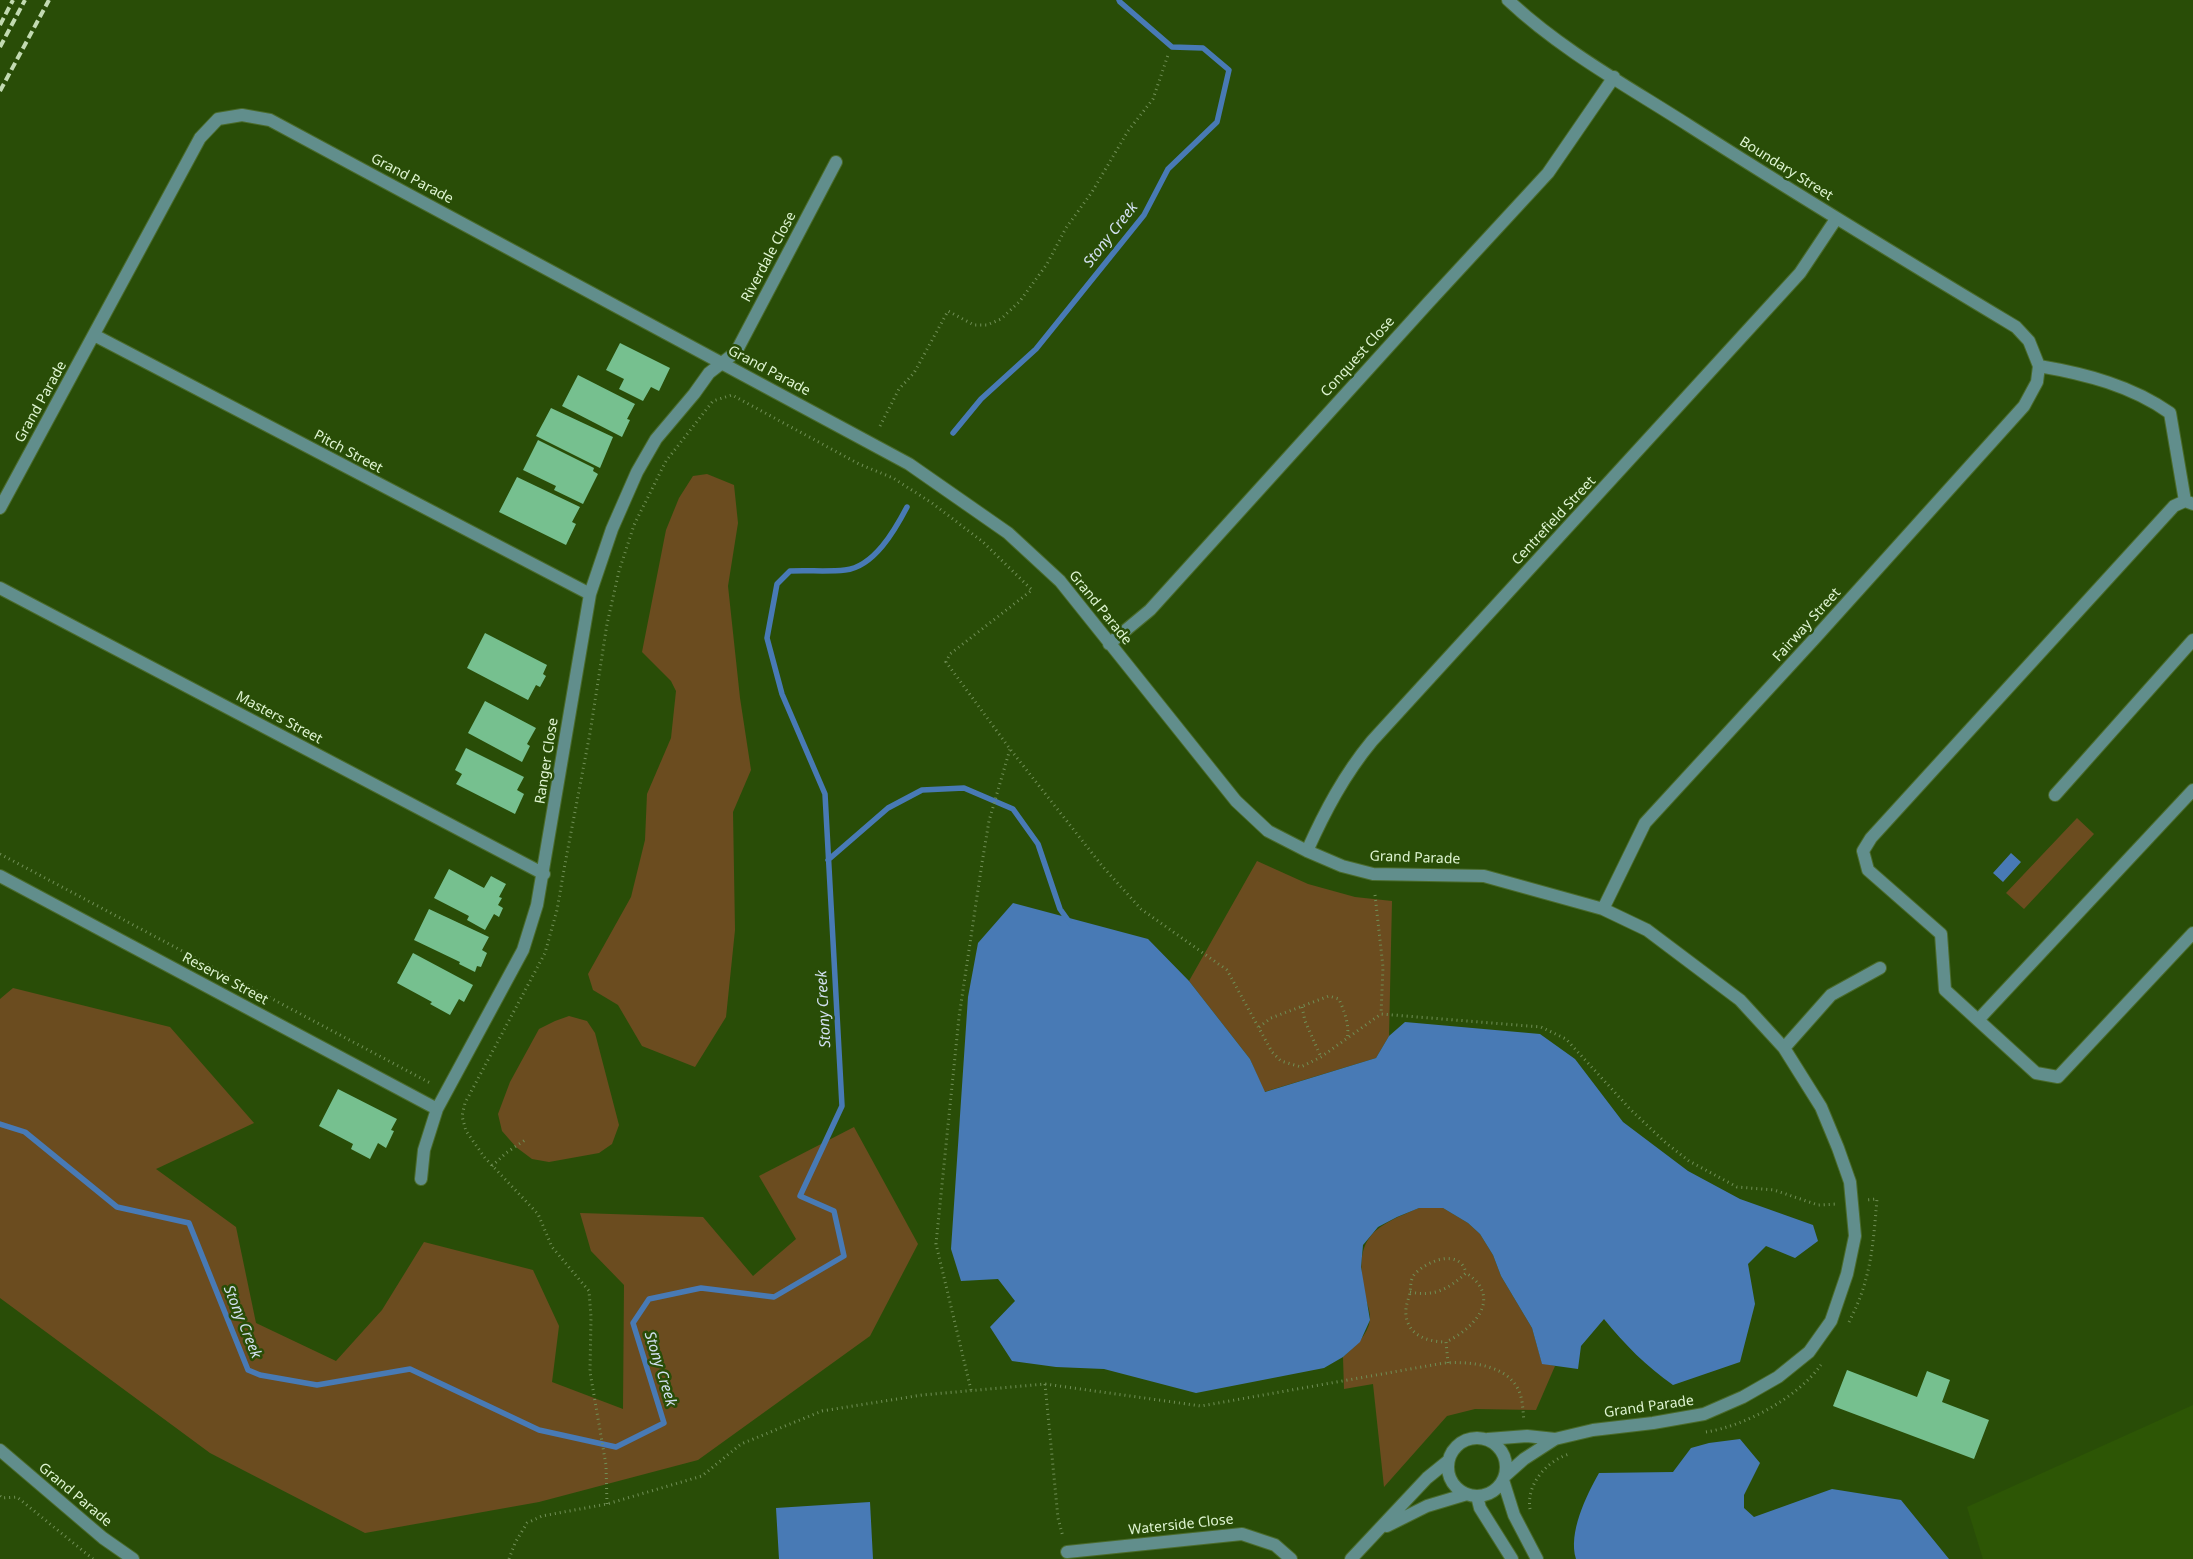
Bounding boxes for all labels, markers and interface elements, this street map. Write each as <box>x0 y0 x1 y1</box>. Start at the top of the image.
street label: Boundary Street <box>1736 134 1836 204</box>
street label: Grand Parade <box>368 150 456 208</box>
water label: Stony Creek <box>1080 199 1142 271</box>
street label: Riverdale Close <box>738 209 800 305</box>
street label: Conquest Close <box>1318 313 1398 401</box>
street label: Grand Parade <box>725 342 813 400</box>
street label: Grand Parade <box>12 358 70 446</box>
street label: Pitch Street <box>311 427 385 477</box>
street label: Centrefield Street <box>1509 473 1599 569</box>
street label: Grand Parade <box>1065 567 1135 649</box>
street label: Fairway Street <box>1770 585 1844 665</box>
street label: Masters Street <box>233 688 325 748</box>
street label: Ranger Close <box>532 717 562 805</box>
street label: Grand Parade <box>1369 848 1461 868</box>
street label: Reserve Street <box>179 949 271 1009</box>
water label: Stony Creek <box>813 970 835 1048</box>
water label: Stony Creek <box>219 1283 265 1361</box>
water label: Stony Creek <box>640 1329 680 1409</box>
street label: Grand Parade <box>1603 1392 1695 1422</box>
street label: Grand Parade <box>35 1459 115 1531</box>
street label: Waterside Close <box>1128 1511 1234 1539</box>

